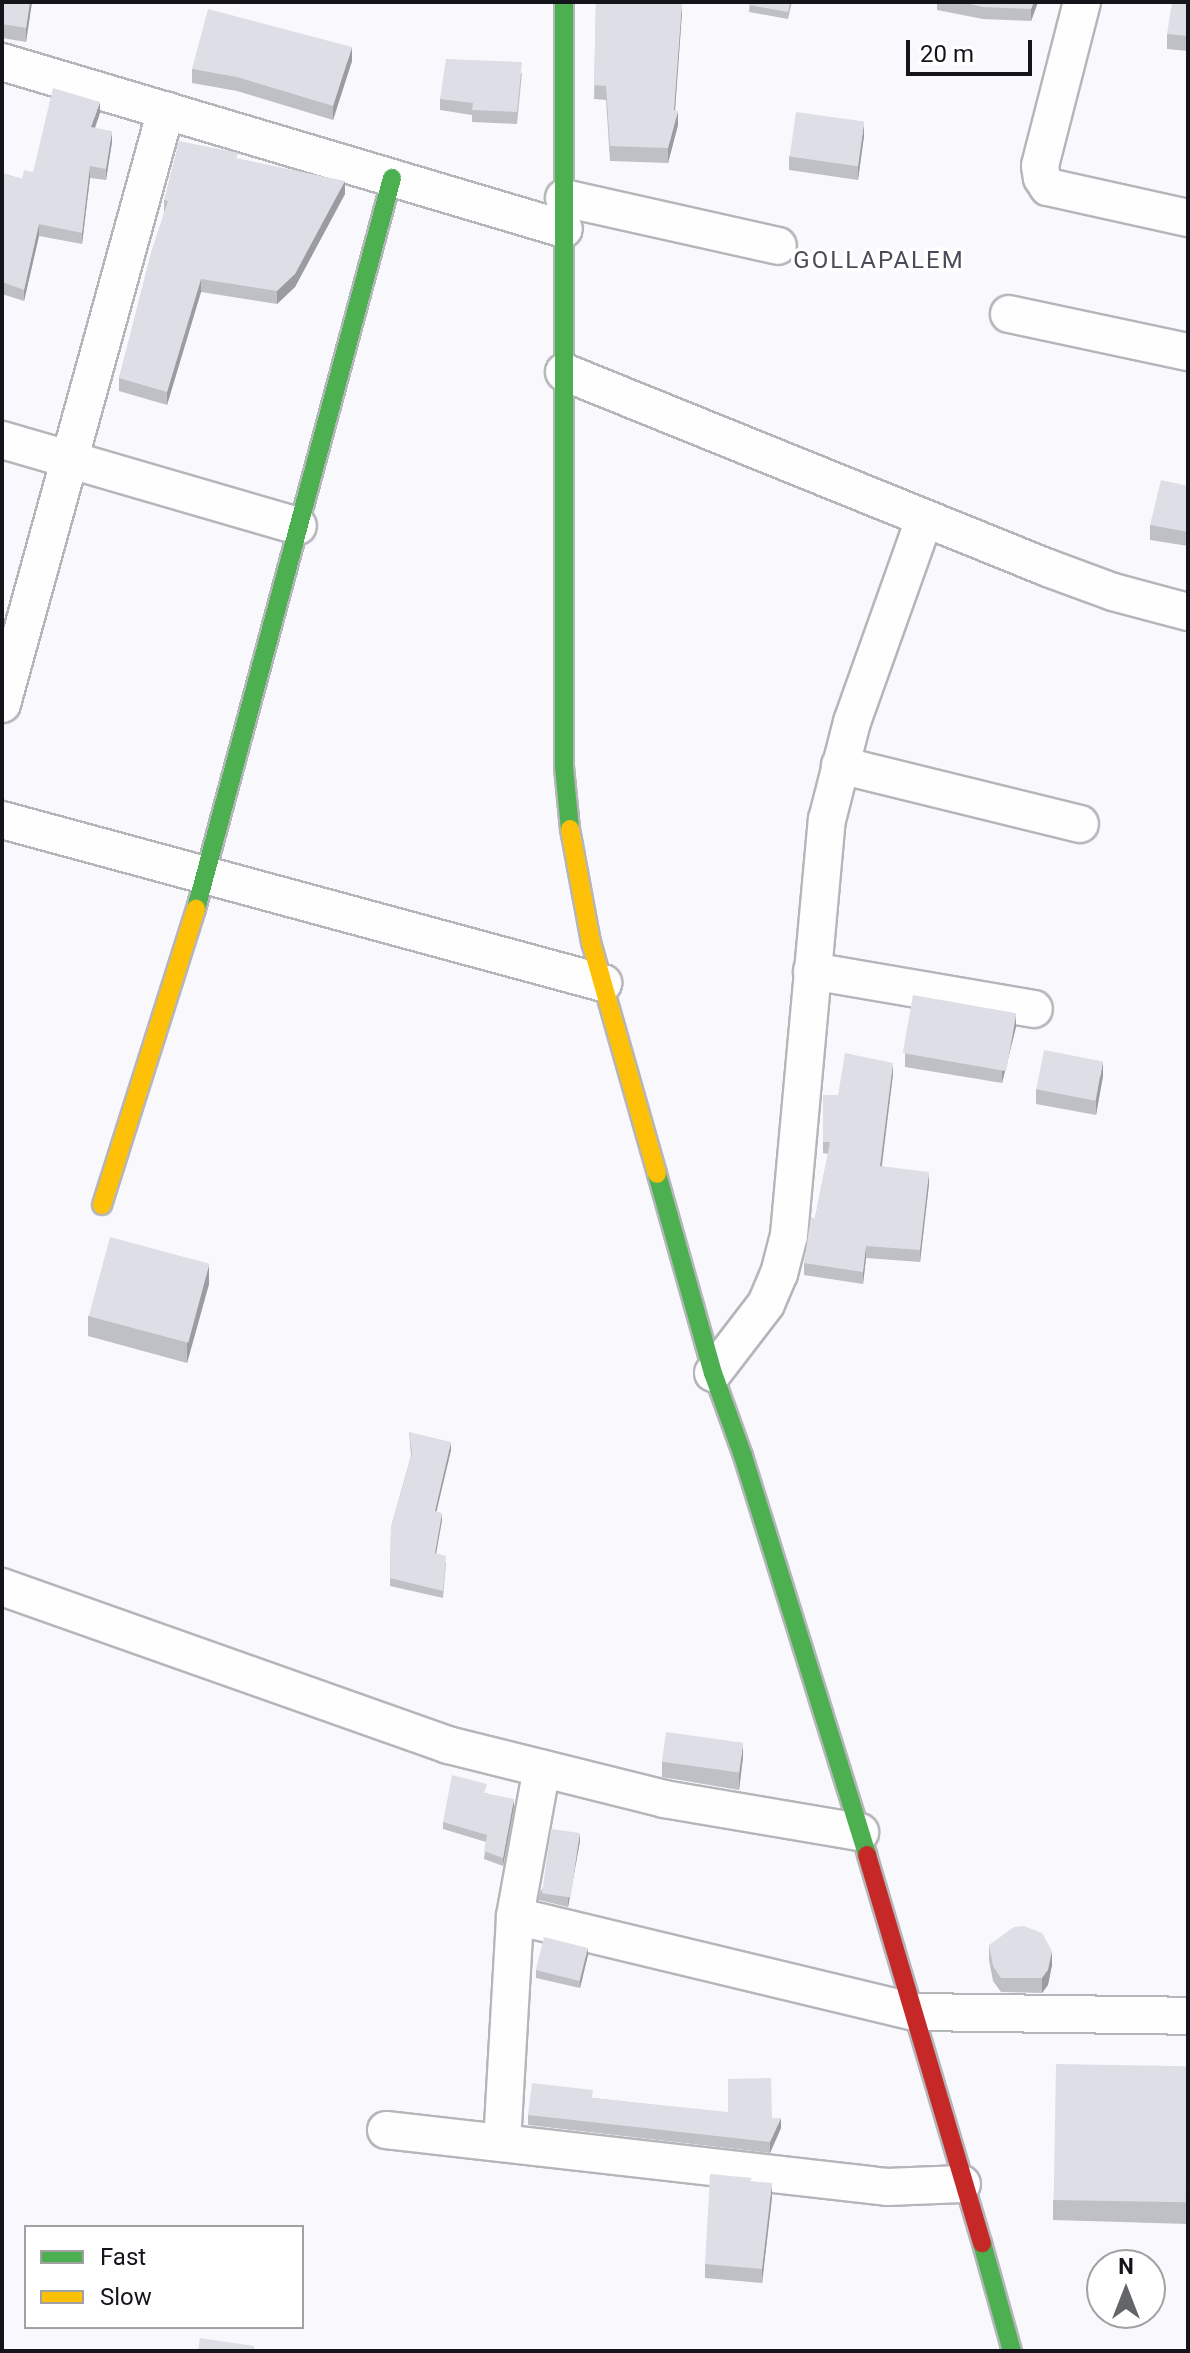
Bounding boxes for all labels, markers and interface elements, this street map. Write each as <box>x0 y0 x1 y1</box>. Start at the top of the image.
scale bar <box>910 24 1036 74</box>
text: 20 m <box>920 40 974 68</box>
district label: GOLLAPALEM <box>793 247 965 275</box>
legend <box>24 2225 304 2329</box>
text: Fast <box>100 2243 146 2271</box>
north arrow <box>1086 2249 1166 2329</box>
text: N <box>1118 2254 1134 2279</box>
text: Slow <box>100 2283 152 2311</box>

